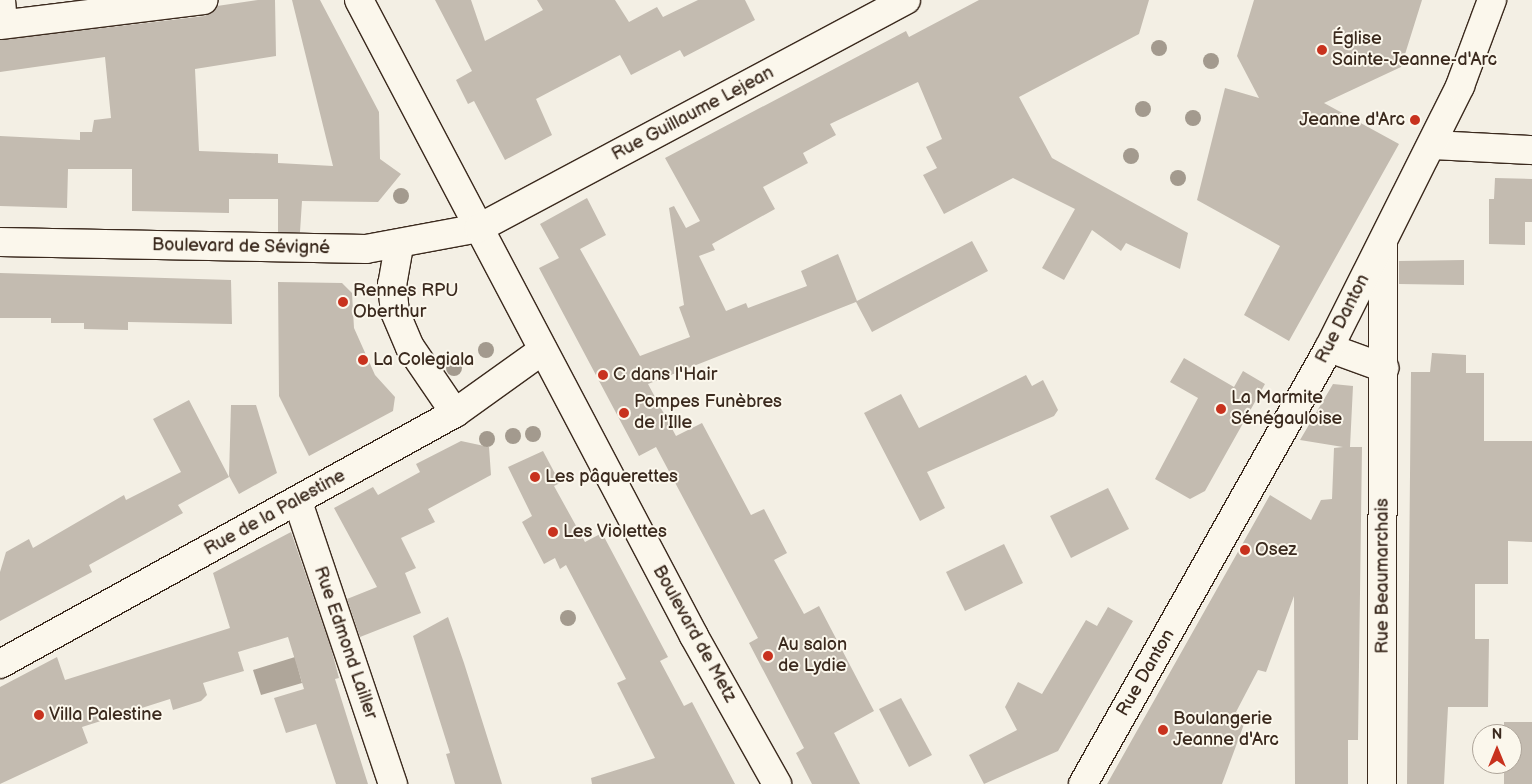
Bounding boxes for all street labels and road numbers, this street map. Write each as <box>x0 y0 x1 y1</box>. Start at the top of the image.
street label: Rue Guillaume Lejean <box>608 62 778 166</box>
street label: Boulevard de Sévigné <box>152 235 330 259</box>
street label: Rue Danton <box>1311 271 1375 367</box>
street label: Rue de la Palestine <box>201 465 349 561</box>
street label: Rue Beaumarchais <box>1372 498 1394 654</box>
street label: Boulevard de Metz <box>647 562 741 706</box>
street label: Rue Edmond Lailler <box>309 564 381 722</box>
street label: Rue Danton <box>1112 626 1180 720</box>

